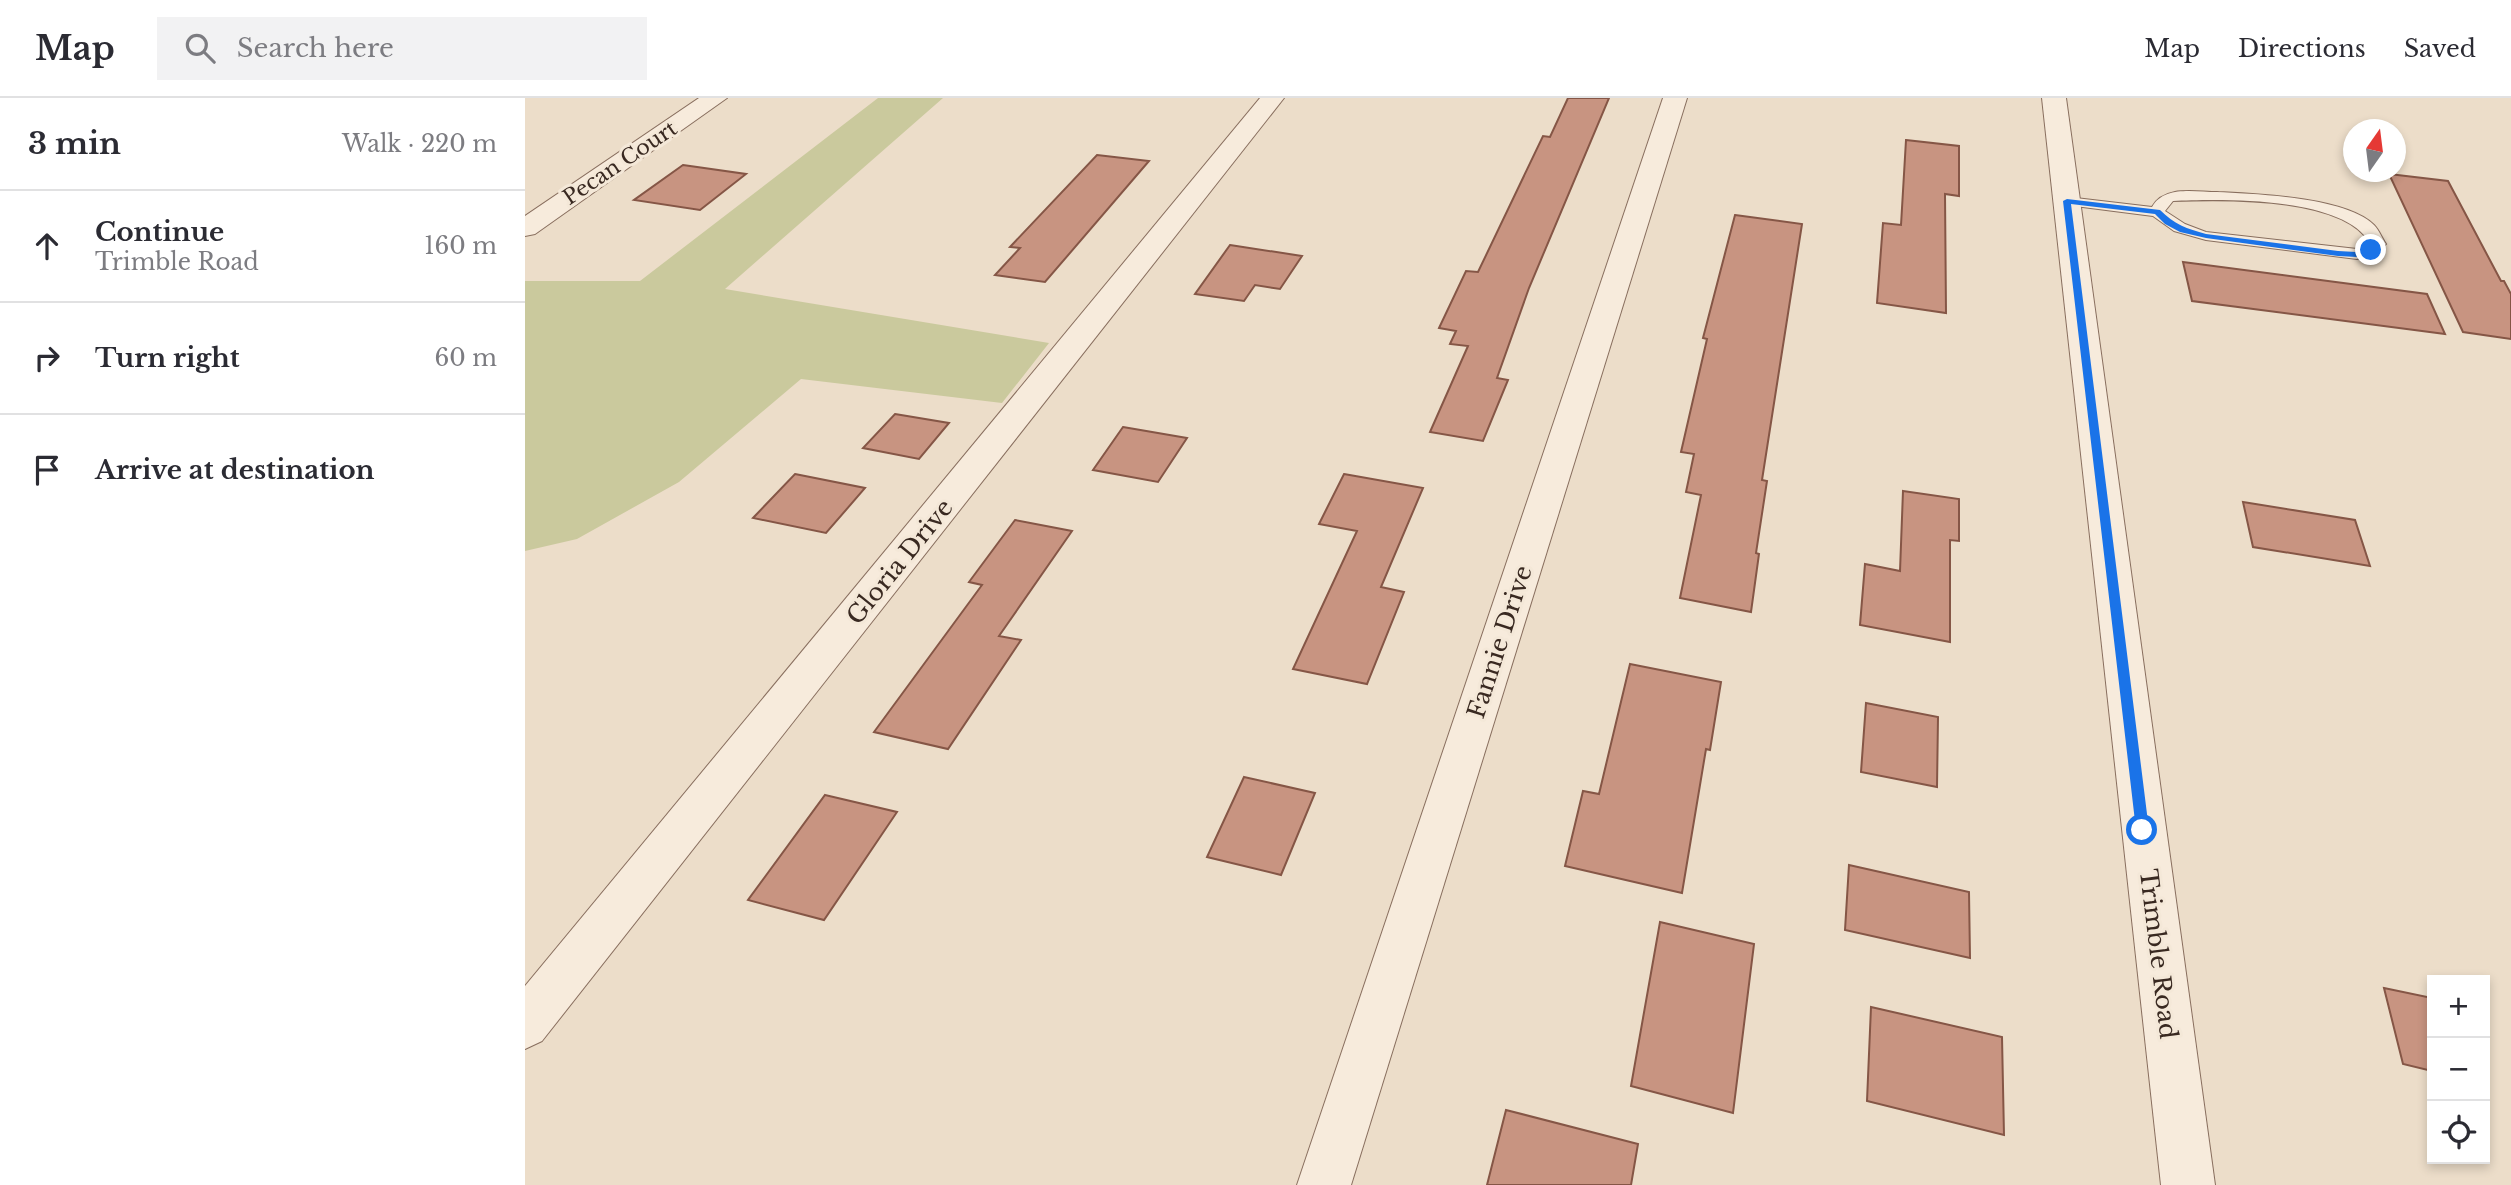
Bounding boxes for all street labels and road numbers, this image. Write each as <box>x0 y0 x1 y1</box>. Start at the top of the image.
street label: Pecan Court <box>558 115 682 211</box>
street label: Gloria Drive <box>840 493 959 630</box>
street label: Fannie Drive <box>1461 562 1538 722</box>
street label: Trimble Road <box>2134 867 2183 1041</box>

